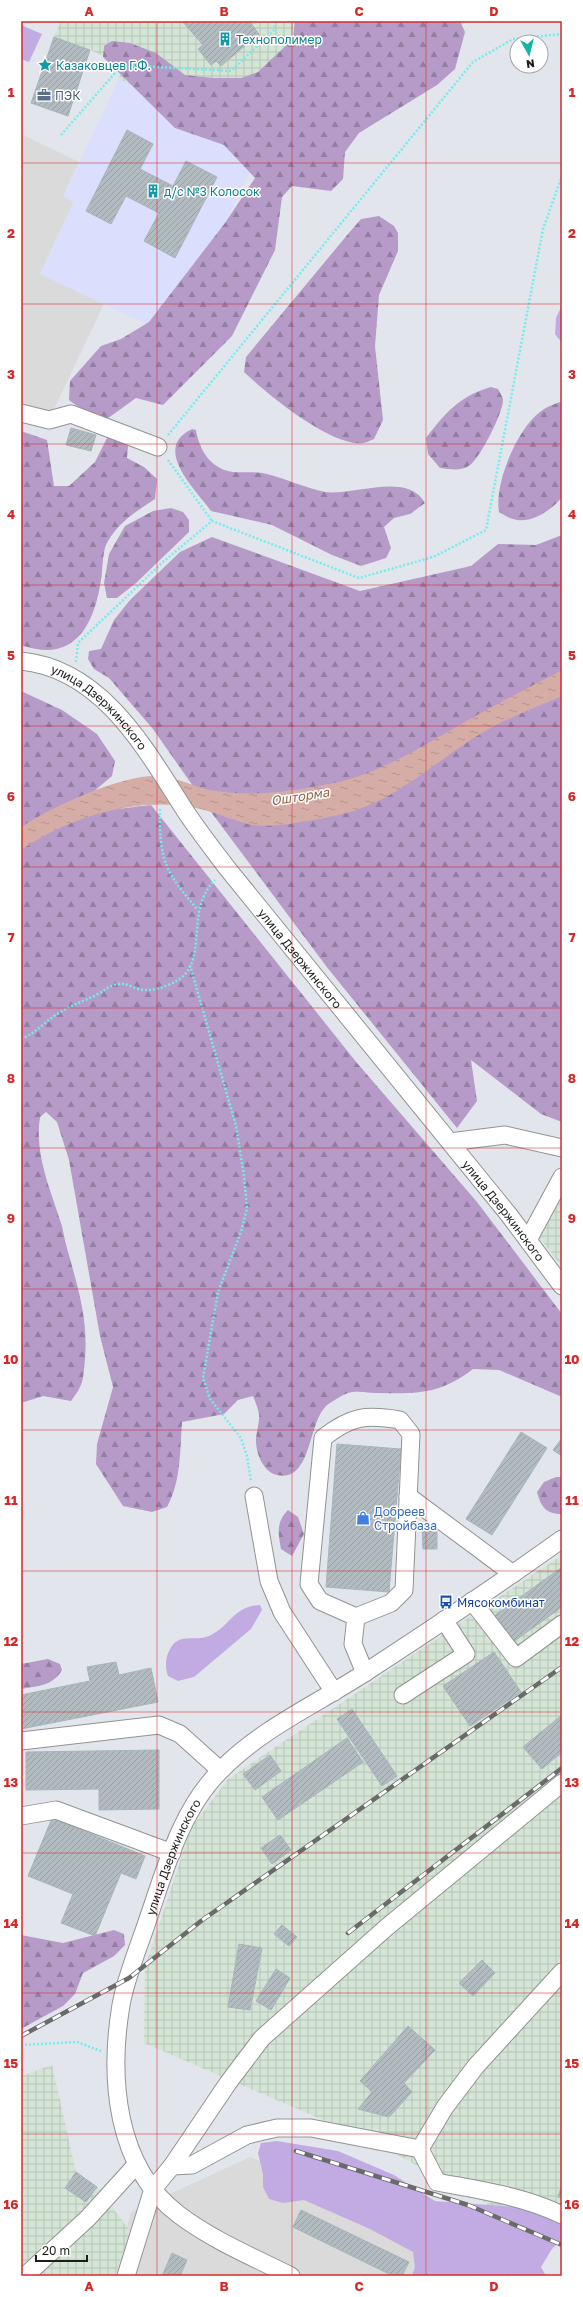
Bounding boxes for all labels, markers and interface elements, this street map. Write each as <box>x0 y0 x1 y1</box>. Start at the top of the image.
text: A <box>84 3 94 19</box>
text: B <box>219 3 229 19</box>
text: C <box>354 3 364 19</box>
text: D <box>489 3 499 19</box>
building icon: Технополимер <box>217 31 233 47</box>
place label: Технополимер <box>236 32 322 47</box>
north arrow <box>509 34 549 74</box>
place icon: Казаковцев Г.Ф. <box>37 57 53 73</box>
text: N <box>525 57 536 71</box>
place label: Казаковцев Г.Ф. <box>56 58 151 73</box>
text: 1 <box>8 84 15 100</box>
text: 1 <box>569 84 576 100</box>
office icon: ПЭК <box>36 87 52 103</box>
place label: ПЭК <box>55 88 81 103</box>
building icon: д/с №3 Колосок <box>145 183 161 199</box>
place label: д/с №3 Колосок <box>164 184 260 199</box>
text: 2 <box>7 225 15 241</box>
text: 2 <box>568 225 576 241</box>
text: 3 <box>7 366 15 382</box>
text: 3 <box>568 366 576 382</box>
text: 4 <box>7 506 15 522</box>
text: 4 <box>568 506 576 522</box>
text: 5 <box>7 647 15 663</box>
text: 5 <box>568 647 576 663</box>
street label: улица Дзержинского <box>49 661 151 753</box>
water label: Ошторма <box>270 783 331 809</box>
text: 6 <box>7 788 15 804</box>
text: 6 <box>568 788 576 804</box>
street label: улица Дзержинского <box>255 905 345 1011</box>
text: 7 <box>7 929 15 945</box>
text: 7 <box>568 929 576 945</box>
text: 8 <box>7 1070 15 1086</box>
text: 8 <box>568 1070 576 1086</box>
street label: улица Дзержинского <box>460 1157 548 1264</box>
text: 9 <box>7 1210 15 1226</box>
text: 9 <box>568 1210 576 1226</box>
text: 10 <box>3 1351 19 1367</box>
text: 10 <box>564 1351 580 1367</box>
text: 11 <box>4 1492 18 1508</box>
text: 11 <box>565 1492 579 1508</box>
place label: Добреев Стройбаза <box>374 1504 437 1533</box>
shop icon: Добреев Стройбаза <box>355 1510 371 1526</box>
bus stop icon: Мясокомбинат <box>438 1594 454 1610</box>
place label: Мясокомбинат <box>457 1595 545 1610</box>
text: 12 <box>4 1633 18 1649</box>
text: 12 <box>565 1633 579 1649</box>
text: 13 <box>4 1774 18 1790</box>
text: 13 <box>565 1774 579 1790</box>
street label: улица Дзержинского <box>142 1796 203 1917</box>
text: 14 <box>4 1915 18 1931</box>
text: 14 <box>565 1915 579 1931</box>
text: 15 <box>4 2055 18 2071</box>
text: 15 <box>565 2055 579 2071</box>
text: 16 <box>4 2196 18 2212</box>
text: 16 <box>565 2196 579 2212</box>
scale bar <box>36 2237 87 2263</box>
text: 20 m <box>42 2243 70 2258</box>
text: A <box>84 2278 94 2294</box>
text: B <box>219 2278 229 2294</box>
text: C <box>354 2278 364 2294</box>
text: D <box>489 2278 499 2294</box>

